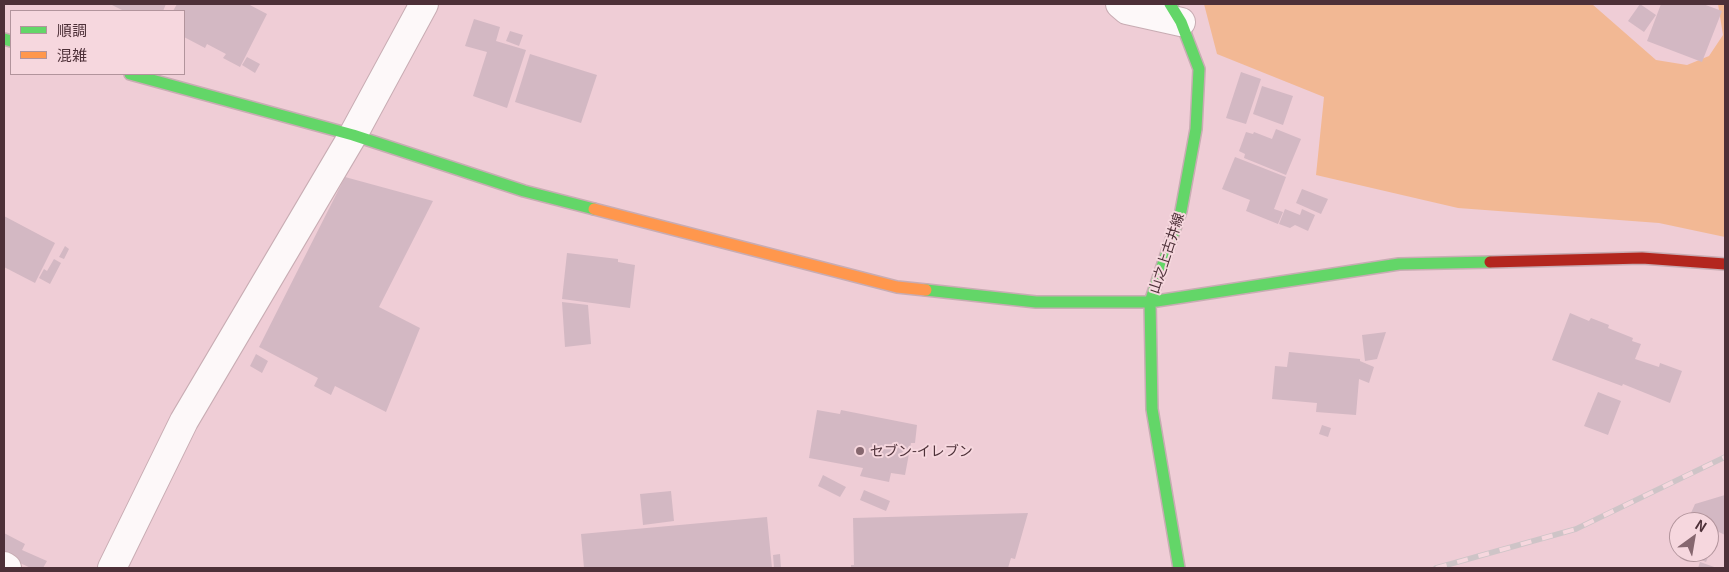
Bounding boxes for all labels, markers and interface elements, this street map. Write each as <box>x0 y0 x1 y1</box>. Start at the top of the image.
legend <box>10 10 185 75</box>
text: 順調 <box>57 19 87 40</box>
text: 混雑 <box>57 44 87 65</box>
street label: 山之上古井線 <box>1145 210 1187 296</box>
place label: セブン-イレブン <box>870 443 973 459</box>
marker: セブン-イレブン <box>854 445 866 457</box>
north arrow <box>1669 512 1719 562</box>
text: N <box>1692 514 1711 536</box>

